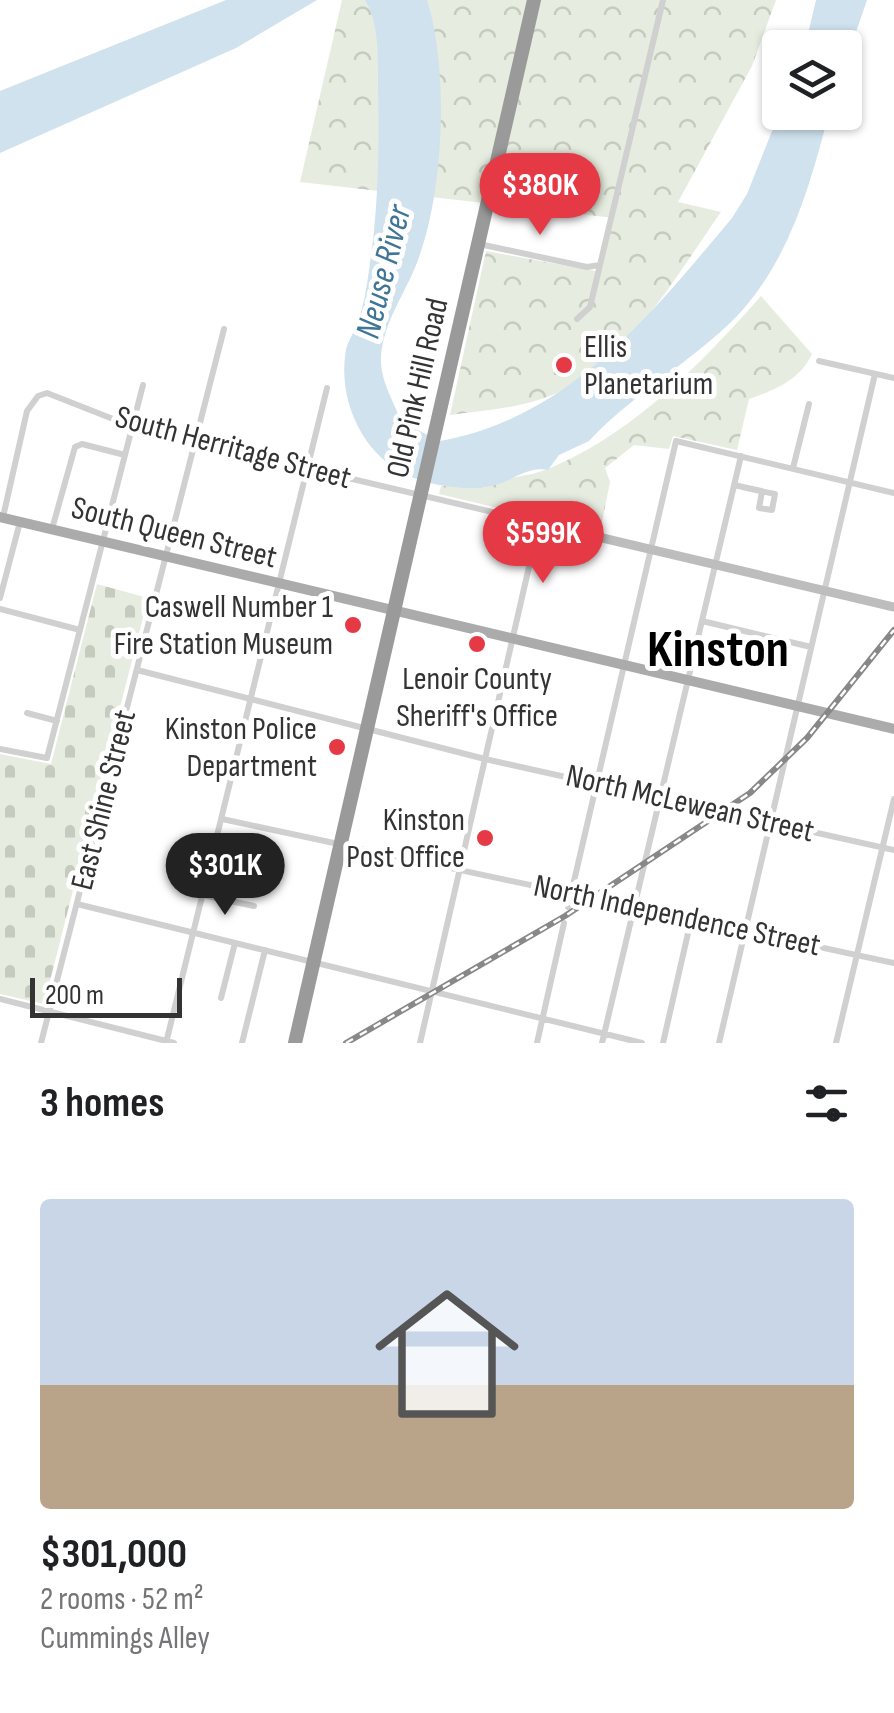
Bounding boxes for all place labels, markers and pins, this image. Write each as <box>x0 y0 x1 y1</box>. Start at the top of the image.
pin: $380K <box>470 153 610 238</box>
place label: Ellis Planetarium <box>584 328 713 404</box>
marker: Ellis Planetarium <box>553 354 575 376</box>
pin: $599K <box>473 501 613 586</box>
place label: Caswell Number 1 Fire Station Museum <box>114 588 333 664</box>
marker: Caswell Number 1 Fire Station Museum <box>342 614 364 636</box>
marker: Lenoir County Sheriff's Office <box>466 633 488 655</box>
place label: Lenoir County Sheriff's Office <box>396 660 558 736</box>
place label: Kinston Police Department <box>165 710 317 786</box>
marker: Kinston Police Department <box>326 736 348 758</box>
place label: Kinston Post Office <box>346 801 465 877</box>
marker: Kinston Post Office <box>474 827 496 849</box>
pin: $301K <box>155 833 295 918</box>

